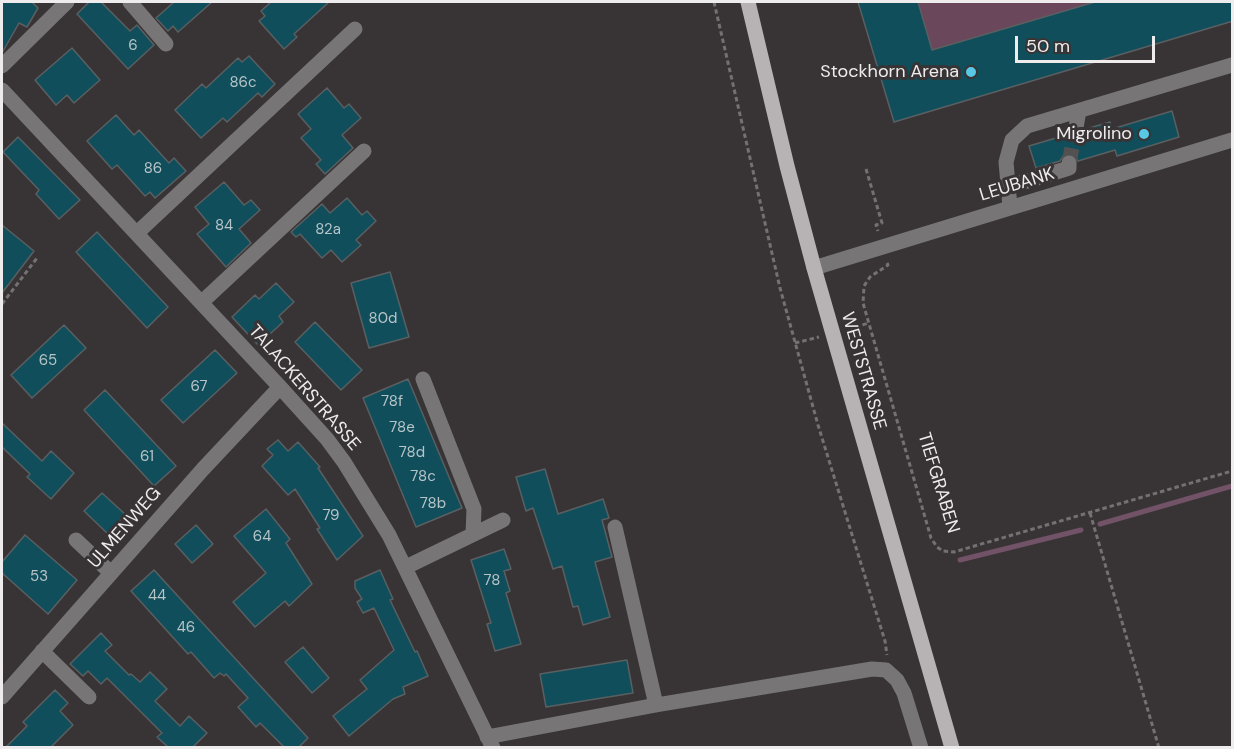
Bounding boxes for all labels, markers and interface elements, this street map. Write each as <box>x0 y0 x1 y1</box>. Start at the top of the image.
scale bar <box>1018 24 1158 62</box>
text: 50 m <box>1026 34 1070 58</box>
house number: 6 <box>128 37 138 55</box>
place label: Stockhorn Arena <box>820 61 959 83</box>
marker: Stockhorn Arena <box>964 65 978 79</box>
house number: 86c <box>229 74 257 92</box>
place label: Migrolino <box>1056 123 1132 145</box>
marker: Migrolino <box>1137 127 1151 141</box>
house number: 86 <box>144 160 162 178</box>
street label: LEUBANK <box>977 163 1057 207</box>
house number: 84 <box>215 217 233 235</box>
house number: 82a <box>315 221 341 239</box>
house number: 80d <box>369 310 397 328</box>
street label: WESTSTRASSE <box>836 310 890 432</box>
street label: TALACKERSTRASSE <box>244 321 364 455</box>
house number: 65 <box>39 352 57 370</box>
house number: 67 <box>190 378 208 396</box>
house number: 78f <box>381 393 403 411</box>
house number: 78e <box>389 419 415 437</box>
street label: TIEFGRABEN <box>912 430 964 536</box>
house number: 78d <box>399 444 425 462</box>
house number: 61 <box>140 448 154 466</box>
house number: 78c <box>410 468 436 486</box>
street label: ULMENWEG <box>84 483 166 573</box>
house number: 78b <box>420 495 446 513</box>
house number: 79 <box>322 507 340 525</box>
house number: 64 <box>253 528 271 546</box>
house number: 53 <box>30 568 48 586</box>
house number: 78 <box>484 572 500 590</box>
house number: 44 <box>148 587 166 605</box>
house number: 46 <box>177 619 195 637</box>

